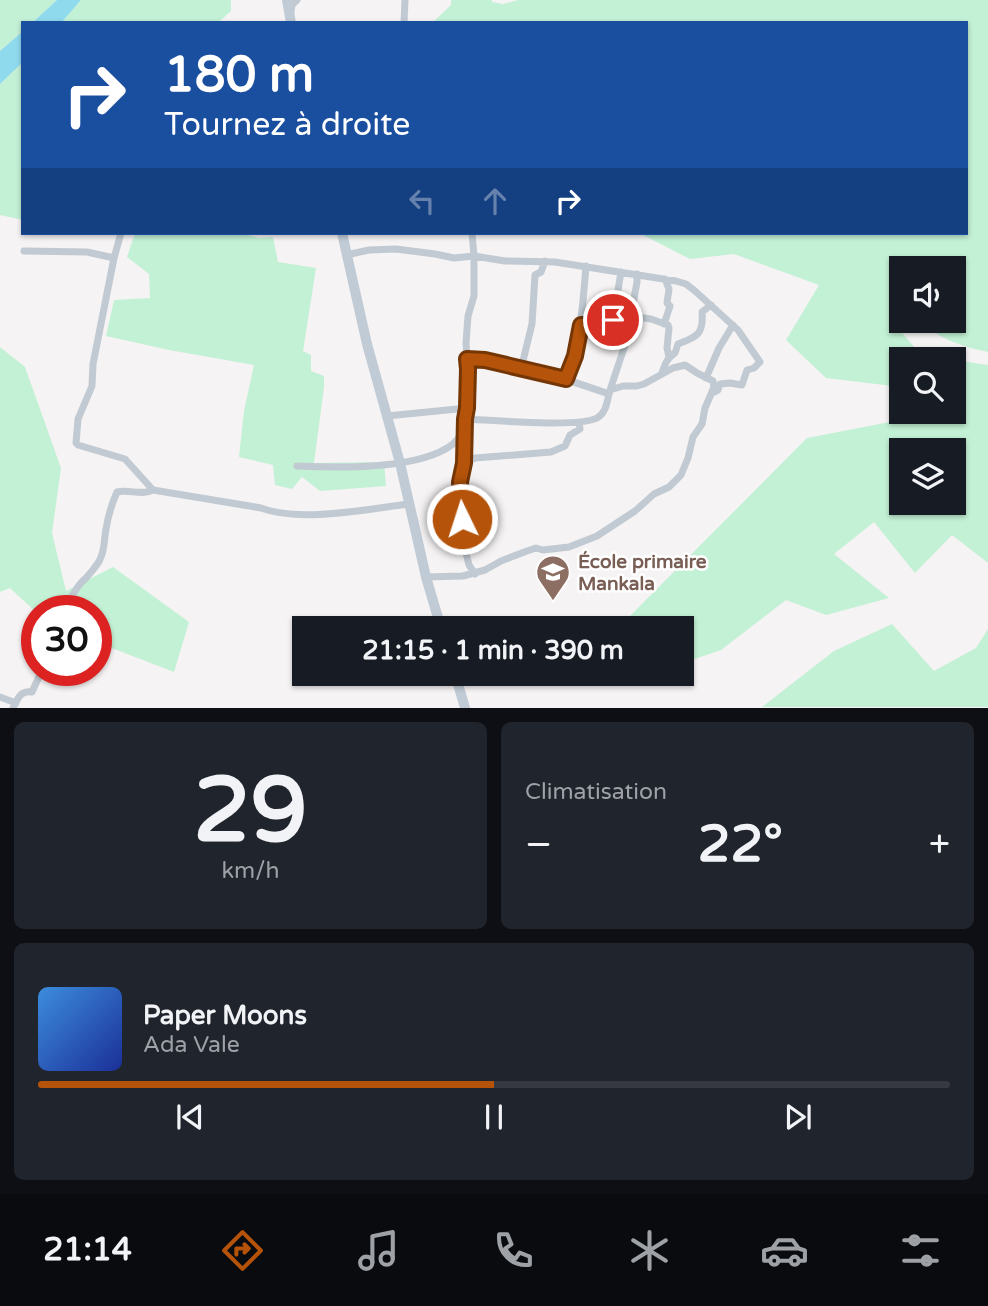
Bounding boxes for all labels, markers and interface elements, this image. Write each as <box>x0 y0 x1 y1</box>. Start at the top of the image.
text: 180 m <box>164 46 314 105</box>
icon: right <box>49 49 140 140</box>
text: Tournez à droite <box>164 106 410 144</box>
icon: left <box>403 182 441 220</box>
icon: ahead <box>476 182 514 220</box>
icon: right <box>549 182 587 220</box>
map controls <box>889 256 966 515</box>
button: sound <box>889 256 966 333</box>
pin <box>583 290 643 350</box>
icon: arrive <box>594 301 632 339</box>
button: search <box>889 347 966 424</box>
button: layers <box>889 438 966 515</box>
position arrow <box>425 482 499 556</box>
place label: École primaire Mankala <box>578 550 707 595</box>
school or university icon: École primaire Mankala <box>534 553 572 602</box>
speed limit sign: 30 <box>21 595 112 686</box>
text: 21:15 · 1 min · 390 m <box>362 635 624 666</box>
text: 29 <box>193 756 308 866</box>
text: Climatisation <box>525 778 667 806</box>
text: 22° <box>698 813 783 876</box>
text: − <box>525 822 552 868</box>
text: + <box>929 822 950 868</box>
text: km/h <box>222 857 279 885</box>
text: Paper Moons <box>143 1000 307 1031</box>
text: Ada Vale <box>143 1031 240 1059</box>
icon: previous <box>171 1098 209 1136</box>
icon: pause <box>475 1098 513 1136</box>
icon: next <box>779 1098 817 1136</box>
icon: directions <box>218 1226 267 1275</box>
icon: music <box>354 1226 403 1275</box>
icon: phone <box>489 1226 538 1275</box>
icon: climate <box>625 1226 674 1275</box>
icon: car <box>760 1226 809 1275</box>
icon: filters <box>896 1226 945 1275</box>
text: 21:14 <box>43 1231 132 1269</box>

